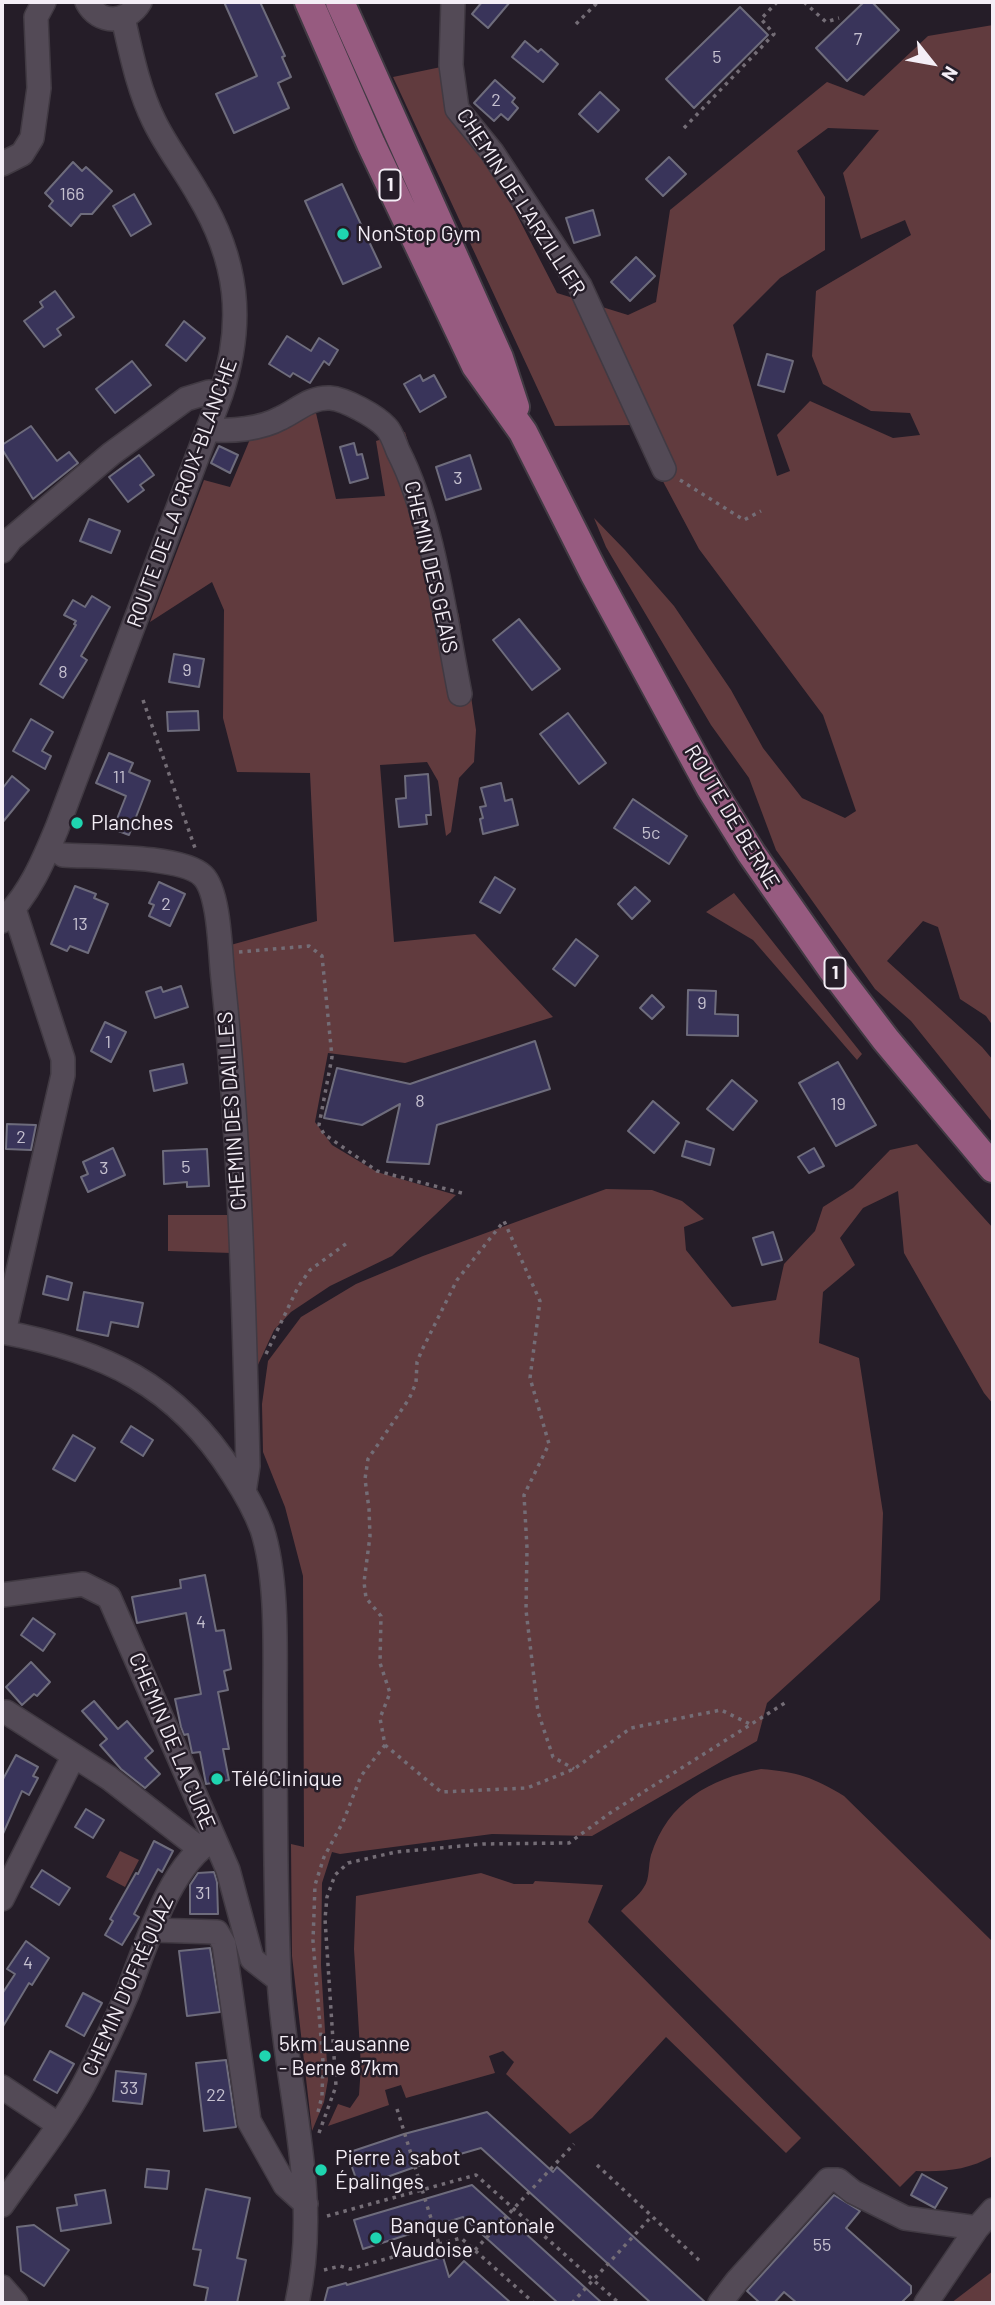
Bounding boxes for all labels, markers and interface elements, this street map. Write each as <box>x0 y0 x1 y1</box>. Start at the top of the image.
house number: 7 <box>854 28 862 50</box>
north arrow <box>897 28 967 98</box>
house number: 5 <box>712 46 722 68</box>
text: N <box>937 63 964 85</box>
house number: 2 <box>491 89 501 111</box>
street label: CHEMIN DE L'ARZILLIER <box>451 104 591 300</box>
road number: 1 <box>380 169 400 200</box>
house number: 166 <box>60 183 84 205</box>
place label: NonStop Gym <box>357 221 481 247</box>
marker: NonStop Gym <box>335 226 351 242</box>
street label: ROUTE DE LA CROIX-BLANCHE <box>122 355 242 631</box>
house number: 3 <box>453 467 463 489</box>
street label: CHEMIN DES GEAIS <box>399 478 463 656</box>
house number: 9 <box>182 659 192 681</box>
house number: 8 <box>58 661 68 683</box>
street label: ROUTE DE BERNE <box>679 740 785 894</box>
house number: 11 <box>113 766 125 788</box>
place label: Planches <box>91 810 173 836</box>
marker: Planches <box>69 815 85 831</box>
house number: 5c <box>642 822 660 844</box>
house number: 2 <box>161 893 171 915</box>
house number: 13 <box>72 913 88 935</box>
road number: 1 <box>824 958 846 988</box>
house number: 9 <box>697 992 707 1014</box>
street label: CHEMIN DES DAILLES <box>212 1011 252 1211</box>
house number: 1 <box>105 1031 111 1053</box>
house number: 8 <box>415 1090 425 1112</box>
house number: 19 <box>830 1093 846 1115</box>
house number: 2 <box>16 1126 26 1148</box>
house number: 5 <box>181 1156 191 1178</box>
house number: 3 <box>99 1157 109 1179</box>
house number: 4 <box>196 1611 206 1633</box>
street label: CHEMIN DE LA CURE <box>123 1649 221 1833</box>
place label: TéléClinique <box>231 1766 342 1792</box>
marker: TéléClinique <box>209 1771 225 1787</box>
house number: 31 <box>195 1882 211 1904</box>
street label: CHEMIN D'OFRÉQUAZ <box>77 1892 179 2080</box>
house number: 4 <box>23 1952 33 1974</box>
place label: 5km Lausanne - Berne 87km <box>279 2031 410 2081</box>
marker: 5km Lausanne - Berne 87km <box>257 2048 273 2064</box>
house number: 33 <box>120 2077 138 2099</box>
house number: 22 <box>206 2084 226 2106</box>
place label: Pierre à sabot Épalinges <box>335 2145 461 2195</box>
marker: Pierre à sabot Épalinges <box>313 2162 329 2178</box>
place label: Banque Cantonale Vaudoise <box>390 2213 555 2263</box>
marker: Banque Cantonale Vaudoise <box>368 2230 384 2246</box>
house number: 55 <box>813 2234 831 2256</box>

